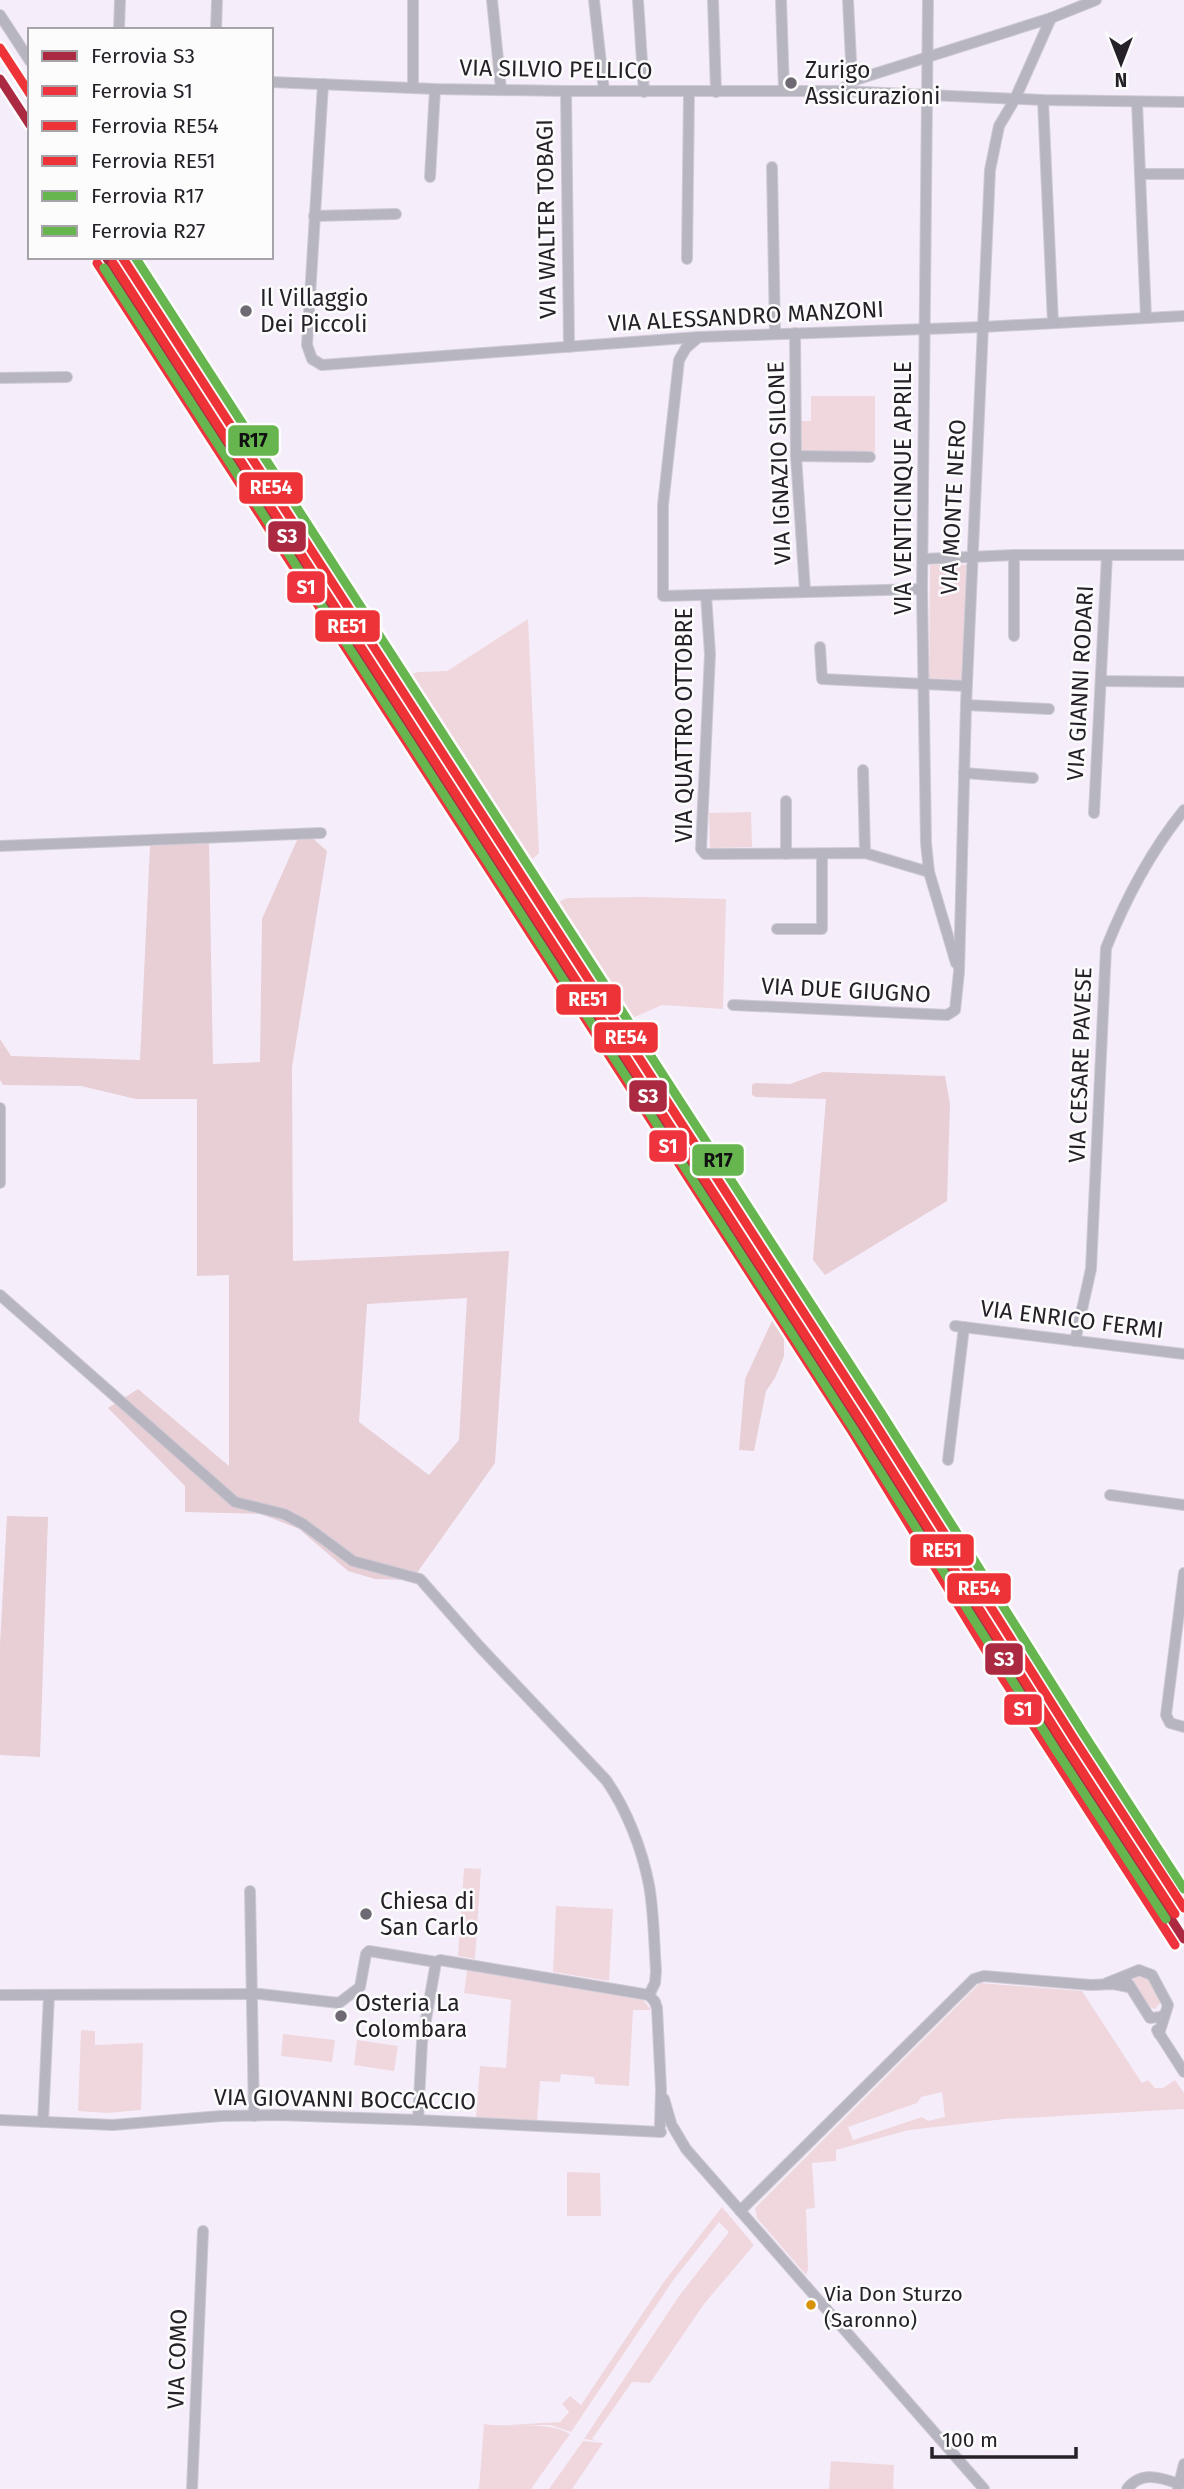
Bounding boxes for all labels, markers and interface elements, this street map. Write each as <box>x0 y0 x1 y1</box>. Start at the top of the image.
legend <box>28 28 273 259</box>
north arrow <box>1086 28 1156 98</box>
text: Ferrovia S3 <box>91 43 195 69</box>
street label: VIA SILVIO PELLICO <box>459 53 653 85</box>
place label: Zurigo Assicurazioni <box>805 56 941 110</box>
text: N <box>1115 68 1127 91</box>
marker: Zurigo Assicurazioni <box>783 75 799 91</box>
text: Ferrovia S1 <box>91 78 193 104</box>
text: Ferrovia RE54 <box>91 113 219 139</box>
street label: VIA WALTER TOBAGI <box>530 119 562 319</box>
text: Ferrovia RE51 <box>91 148 216 174</box>
text: Ferrovia R17 <box>91 183 204 209</box>
text: Ferrovia R27 <box>91 218 205 244</box>
place label: Il Villaggio Dei Piccoli <box>260 284 368 338</box>
street label: VIA ALESSANDRO MANZONI <box>607 295 885 337</box>
marker: Il Villaggio Dei Piccoli <box>238 303 254 319</box>
street label: VIA IGNAZIO SILONE <box>761 361 797 565</box>
street label: VIA VENTICINQUE APRILE <box>889 361 917 615</box>
street label: VIA MONTE NERO <box>934 418 972 596</box>
line badge: R17 <box>227 424 280 457</box>
text: R17 <box>238 429 268 452</box>
line badge: RE54 <box>238 471 304 505</box>
text: RE54 <box>250 476 293 499</box>
line badge: S3 <box>267 520 307 553</box>
text: S3 <box>277 525 297 548</box>
line badge: S1 <box>286 570 326 604</box>
text: S1 <box>296 576 316 599</box>
street label: VIA GIANNI RODARI <box>1061 585 1099 781</box>
street label: VIA QUATTRO OTTOBRE <box>670 607 698 843</box>
line badge: RE51 <box>314 609 381 643</box>
text: RE51 <box>327 615 367 638</box>
street label: VIA CESARE PAVESE <box>1063 966 1097 1164</box>
street label: VIA DUE GIUGNO <box>760 972 932 1008</box>
line badge: RE51 <box>555 983 622 1016</box>
text: RE51 <box>568 988 608 1011</box>
line badge: RE54 <box>593 1021 659 1054</box>
text: RE54 <box>605 1026 648 1049</box>
line badge: S3 <box>628 1079 668 1113</box>
text: S3 <box>638 1085 658 1108</box>
line badge: S1 <box>648 1129 688 1163</box>
text: S1 <box>658 1135 678 1158</box>
line badge: R17 <box>691 1143 745 1177</box>
text: R17 <box>703 1149 733 1172</box>
street label: VIA ENRICO FERMI <box>979 1294 1165 1344</box>
line badge: RE51 <box>909 1533 975 1567</box>
text: RE51 <box>922 1539 962 1562</box>
line badge: RE54 <box>946 1572 1012 1605</box>
text: RE54 <box>958 1577 1001 1600</box>
line badge: S3 <box>984 1642 1024 1676</box>
text: S3 <box>994 1648 1014 1671</box>
line badge: S1 <box>1003 1693 1043 1726</box>
text: S1 <box>1013 1698 1033 1721</box>
place label: Chiesa di San Carlo <box>380 1887 479 1941</box>
marker: Chiesa di San Carlo <box>358 1906 374 1922</box>
place label: Osteria La Colombara <box>355 1989 467 2043</box>
marker: Osteria La Colombara <box>333 2008 349 2024</box>
street label: VIA GIOVANNI BOCCACCIO <box>214 2083 476 2115</box>
place label: Via Don Sturzo (Saronno) <box>824 2281 963 2333</box>
marker: Via Don Sturzo (Saronno) <box>804 2298 818 2312</box>
street label: VIA COMO <box>161 2308 193 2410</box>
scale bar <box>932 2416 1076 2460</box>
text: 100 m <box>942 2427 998 2453</box>

